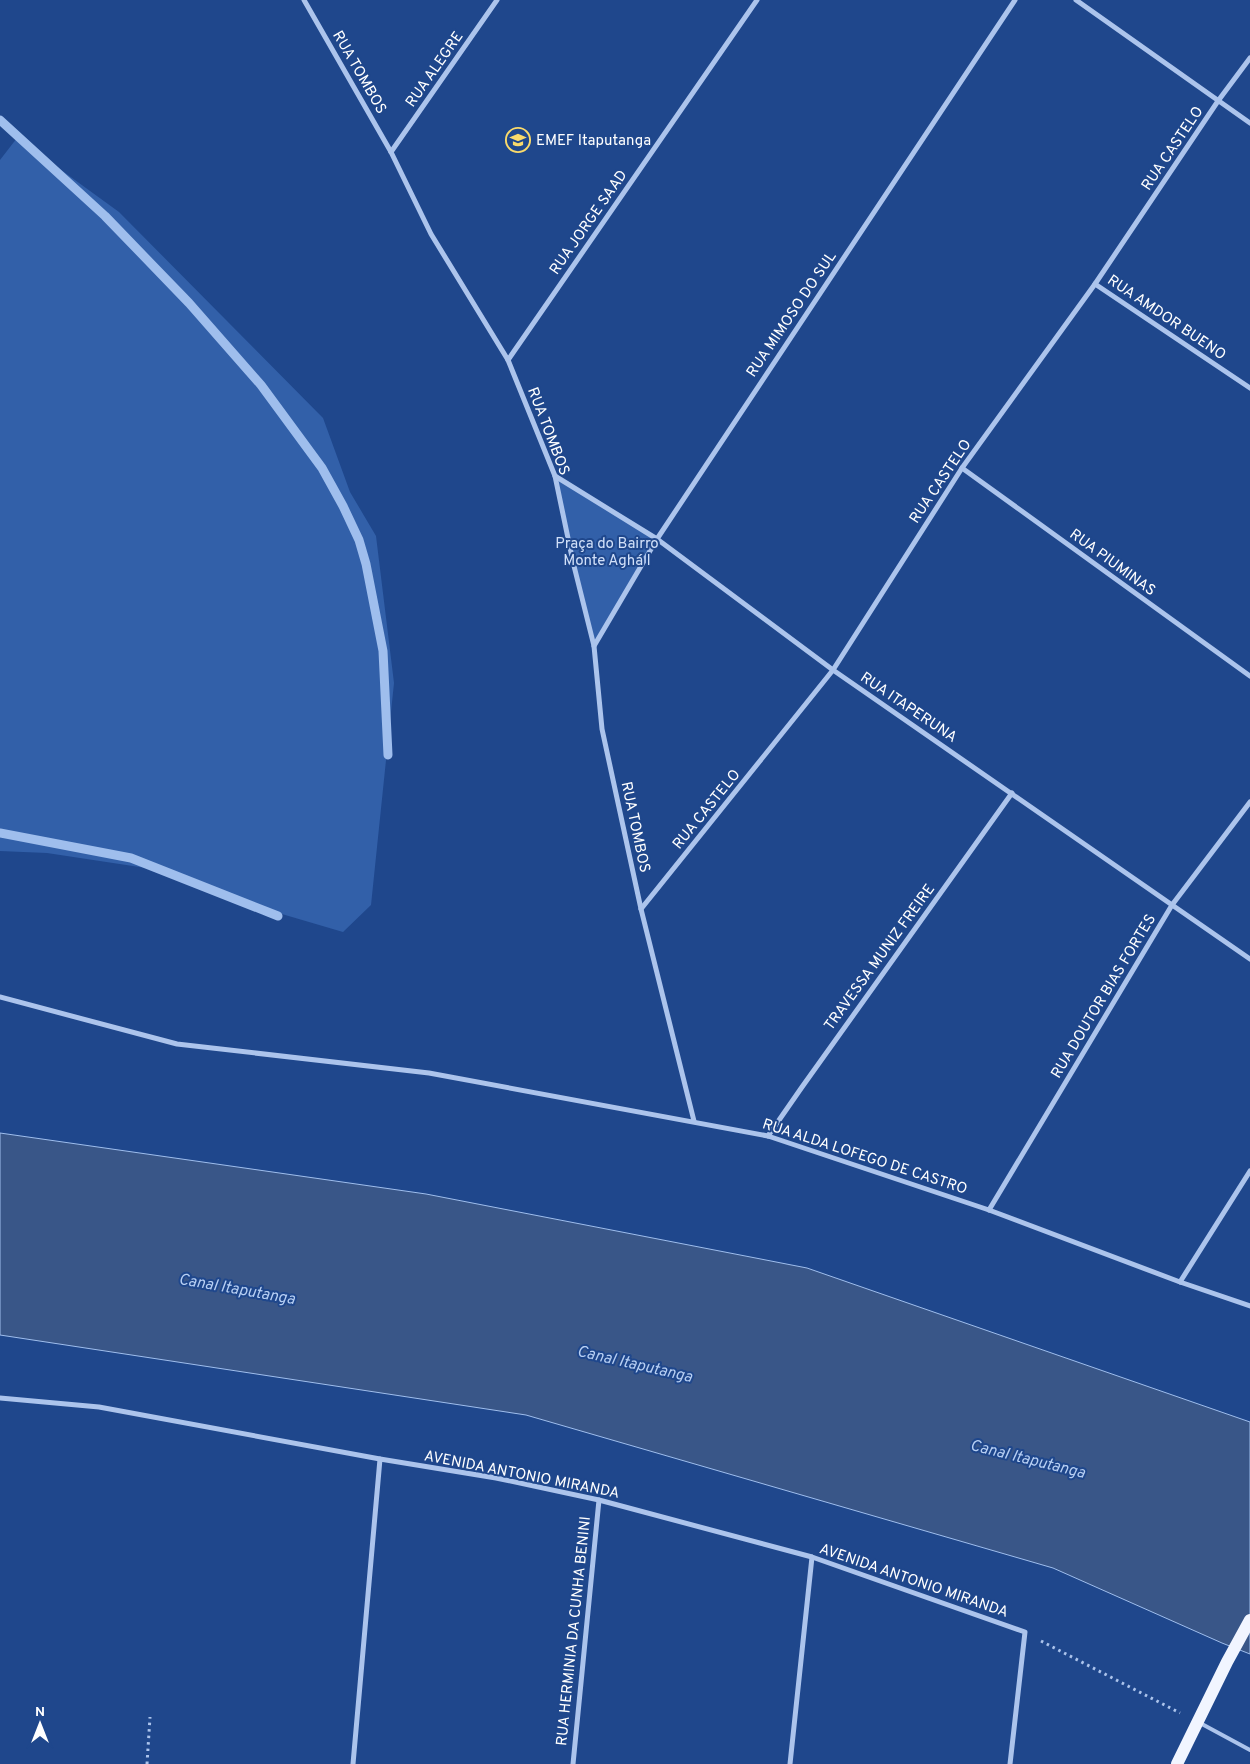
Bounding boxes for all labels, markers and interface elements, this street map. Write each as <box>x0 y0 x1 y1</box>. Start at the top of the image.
street label: RUA TOMBOS <box>327 28 390 118</box>
street label: RUA ALEGRE <box>402 28 468 111</box>
street label: RUA CASTELO <box>1138 103 1208 195</box>
school or university icon: EMEF Itaputanga <box>505 127 531 153</box>
place label: EMEF Itaputanga <box>536 132 651 151</box>
street label: RUA JORGE SAAD <box>546 167 632 279</box>
street label: RUA MIMOSO DO SUL <box>743 248 841 381</box>
street label: RUA AMDOR BUENO <box>1103 271 1229 365</box>
street label: RUA TOMBOS <box>522 385 573 478</box>
street label: RUA CASTELO <box>906 436 976 528</box>
street label: RUA PIUMINAS <box>1065 526 1159 601</box>
park label: Praça do Bairro Monte Aghá I <box>555 535 659 571</box>
street label: RUA ITAPERUNA <box>856 669 960 748</box>
street label: RUA CASTELO <box>669 766 745 854</box>
street label: RUA TOMBOS <box>616 780 653 875</box>
street label: TRAVESSA MUNIZ FREIRE <box>821 881 940 1035</box>
street label: RUA DOUTOR BIAS FORTES <box>1048 911 1161 1082</box>
street label: RUA ALDA LOFEGO DE CASTRO <box>760 1115 969 1200</box>
water label: Canal Itaputanga <box>177 1270 297 1310</box>
water label: Canal Itaputanga <box>575 1342 695 1388</box>
water label: Canal Itaputanga <box>968 1436 1088 1484</box>
street label: AVENIDA ANTONIO MIRANDA <box>422 1447 621 1504</box>
street label: RUA HERMINIA DA CUNHA BENINI <box>553 1516 596 1747</box>
street label: AVENIDA ANTONIO MIRANDA <box>817 1540 1010 1623</box>
north arrow <box>15 1699 65 1749</box>
text: N <box>35 1704 45 1721</box>

